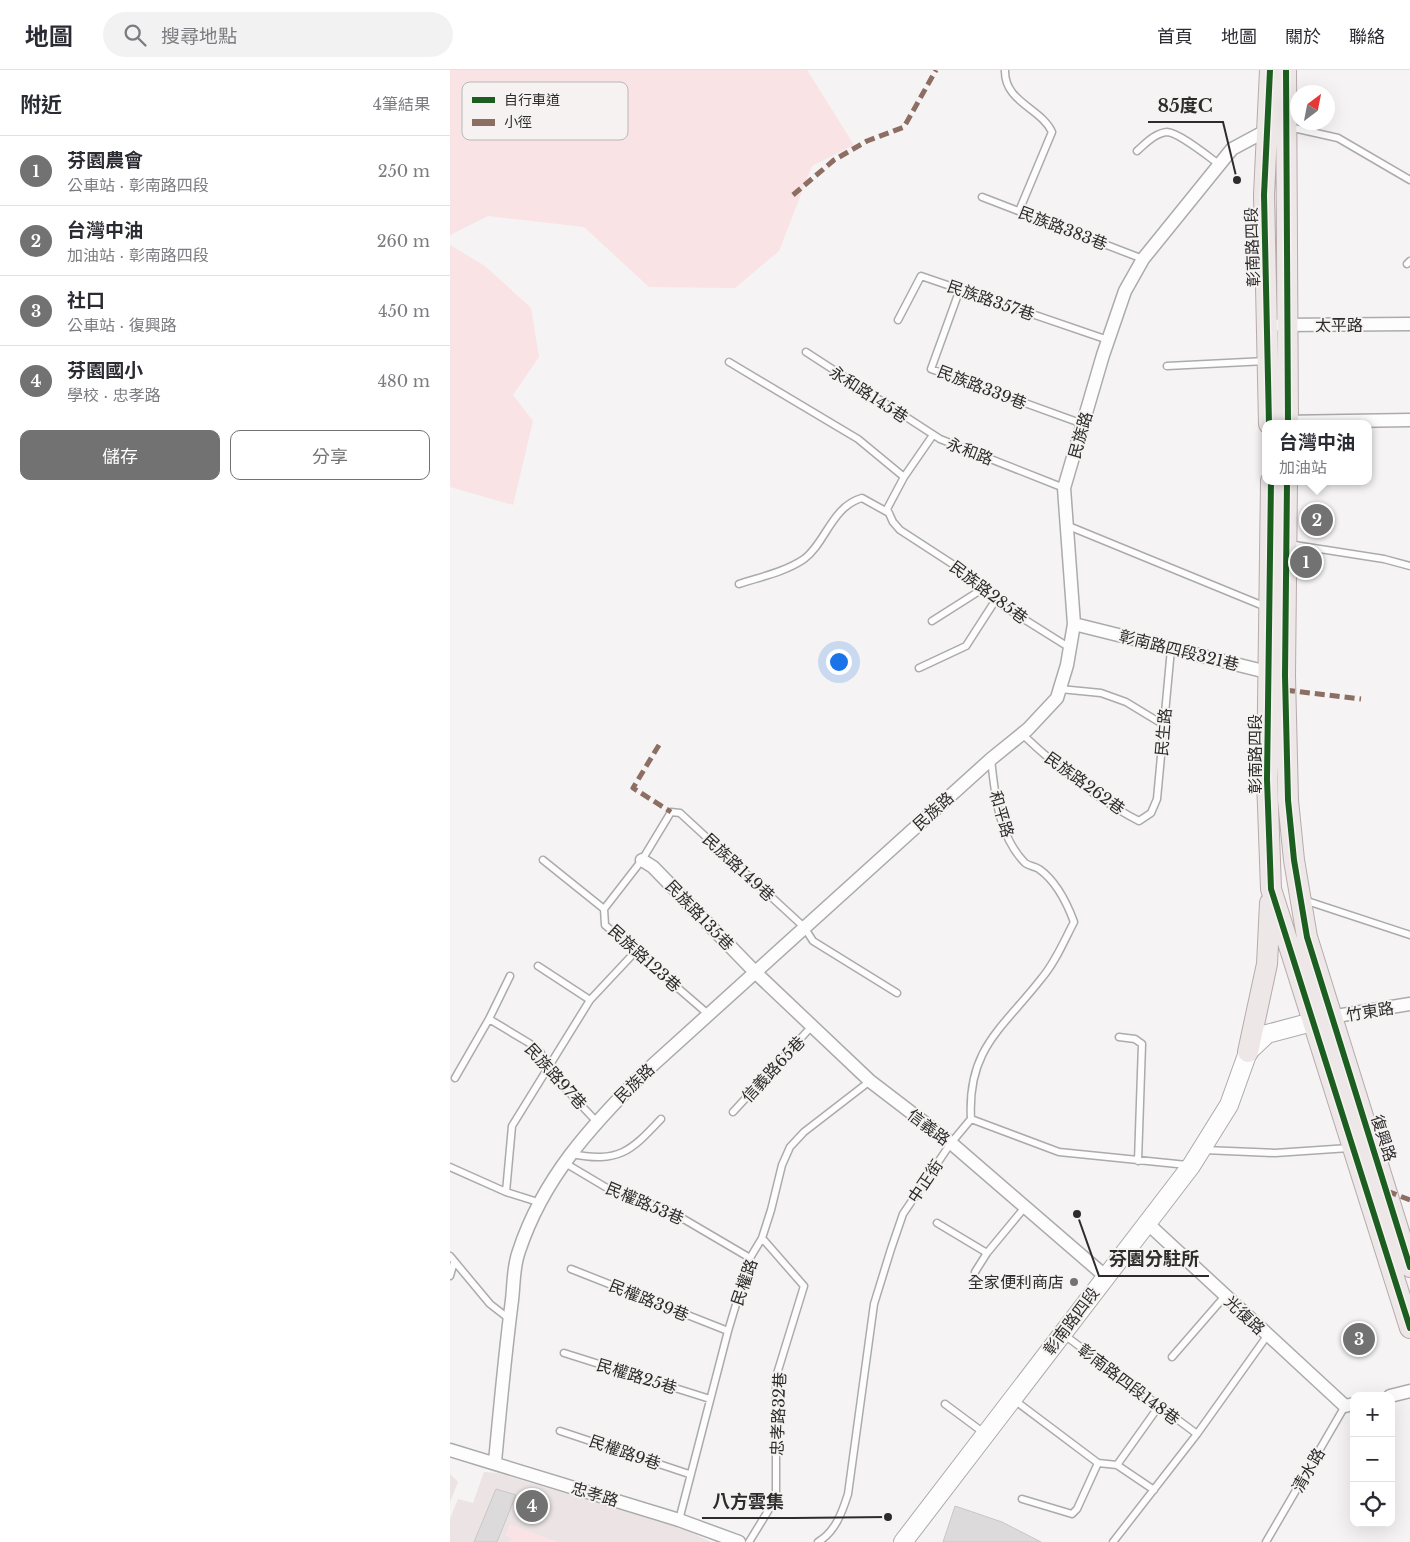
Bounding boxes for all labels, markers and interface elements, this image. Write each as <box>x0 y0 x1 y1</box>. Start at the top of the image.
search box <box>103 12 453 57</box>
icon: search <box>121 21 149 49</box>
text: 地圖 <box>25 22 73 51</box>
text: 搜尋地點 <box>161 25 237 48</box>
text: 首頁 <box>1157 26 1193 48</box>
text: 地圖 <box>1221 26 1257 48</box>
text: 關於 <box>1285 26 1321 48</box>
text: 聯絡 <box>1349 26 1385 48</box>
legend <box>462 82 628 140</box>
north arrow <box>1290 85 1335 130</box>
callout: 85度C <box>1148 89 1223 122</box>
text: 自行車道 <box>504 91 560 109</box>
text: 附近 <box>20 92 62 118</box>
text: 4筆結果 <box>373 94 430 114</box>
text: 85度C <box>1158 95 1212 117</box>
text: 小徑 <box>504 113 532 131</box>
text: 芬園農會 <box>67 149 143 172</box>
text: 1 <box>33 161 39 181</box>
text: 250 m <box>378 161 430 181</box>
text: 公車站 · 彰南路四段 <box>67 175 209 195</box>
street label: 民族路383巷 <box>1016 202 1110 254</box>
street label: 彰南路四段 <box>1241 207 1263 287</box>
text: 台灣中油 <box>67 219 143 242</box>
text: 2 <box>31 231 41 251</box>
text: 260 m <box>377 231 430 251</box>
text: 加油站 · 彰南路四段 <box>67 245 209 265</box>
street label: 民族路357巷 <box>945 276 1037 324</box>
text: 社口 <box>67 289 105 312</box>
text: 3 <box>31 301 41 321</box>
text: 450 m <box>378 301 430 321</box>
text: 公車站 · 復興路 <box>67 315 177 335</box>
street label: 太平路 <box>1315 315 1363 335</box>
text: 芬園國小 <box>67 359 143 382</box>
street label: 永和路145巷 <box>826 361 912 427</box>
street label: 民族路339巷 <box>935 361 1029 413</box>
text: 4 <box>31 371 41 391</box>
text: 480 m <box>378 371 430 391</box>
text: 學校 · 忠孝路 <box>67 385 161 405</box>
street label: 民族路 <box>1064 409 1096 461</box>
popup <box>1262 420 1372 485</box>
button: 儲存 <box>20 430 220 480</box>
button: 分享 <box>230 430 430 480</box>
text: 台灣中油 <box>1279 431 1355 454</box>
street label: 永和路 <box>944 433 996 469</box>
text: 加油站 <box>1279 457 1327 477</box>
pin: 2 <box>1301 501 1333 539</box>
pin: 1 <box>1290 543 1322 581</box>
street label: 民族路285巷 <box>946 556 1032 628</box>
street label: 彰南路四段321巷 <box>1117 625 1241 675</box>
your location <box>826 649 852 675</box>
street label: 民生路 <box>1151 707 1175 757</box>
street label: 彰南路四段 <box>1245 714 1265 794</box>
street label: 民族路262巷 <box>1041 747 1129 819</box>
street label: 民族路 <box>908 788 958 834</box>
street label: 和平路 <box>986 788 1018 840</box>
street label: 民族路149巷 <box>699 829 779 905</box>
street label: 民族路135巷 <box>662 876 738 954</box>
street label: 民族路123巷 <box>605 920 685 996</box>
street label: 竹東路 <box>1345 997 1395 1025</box>
street label: 信義路65巷 <box>737 1032 809 1106</box>
street label: 民族路97巷 <box>521 1039 591 1113</box>
street label: 民族路 <box>610 1059 658 1107</box>
street label: 信義路 <box>904 1105 954 1149</box>
street label: 復興路 <box>1367 1112 1401 1164</box>
street label: 中正街 <box>903 1156 947 1206</box>
street label: 民權路53巷 <box>603 1178 687 1228</box>
callout: 芬園分駐所 <box>1099 1243 1209 1276</box>
text: 芬園分駐所 <box>1109 1248 1199 1270</box>
street label: 民權路 <box>727 1256 761 1308</box>
place label: 全家便利商店 <box>968 1272 1064 1292</box>
street label: 民權路39巷 <box>606 1275 692 1325</box>
marker: 全家便利商店 <box>1068 1276 1080 1288</box>
street label: 彰南路四段 <box>1039 1283 1103 1359</box>
street label: 光復路 <box>1221 1291 1269 1339</box>
pin: 3 <box>1343 1320 1375 1358</box>
street label: 彰南路四段148巷 <box>1074 1339 1184 1429</box>
street label: 民權路25巷 <box>594 1354 680 1398</box>
street label: 忠孝路32巷 <box>767 1372 789 1456</box>
map controls <box>1350 1392 1395 1527</box>
button: + <box>1350 1392 1395 1437</box>
street label: 民權路9巷 <box>587 1430 663 1474</box>
button: − <box>1350 1437 1395 1482</box>
street label: 清水路 <box>1287 1444 1329 1496</box>
street label: 忠孝路 <box>569 1477 621 1511</box>
button: locate <box>1350 1482 1395 1527</box>
callout: 八方雲集 <box>702 1485 794 1518</box>
pin: 4 <box>516 1487 548 1525</box>
text: 八方雲集 <box>712 1491 784 1513</box>

